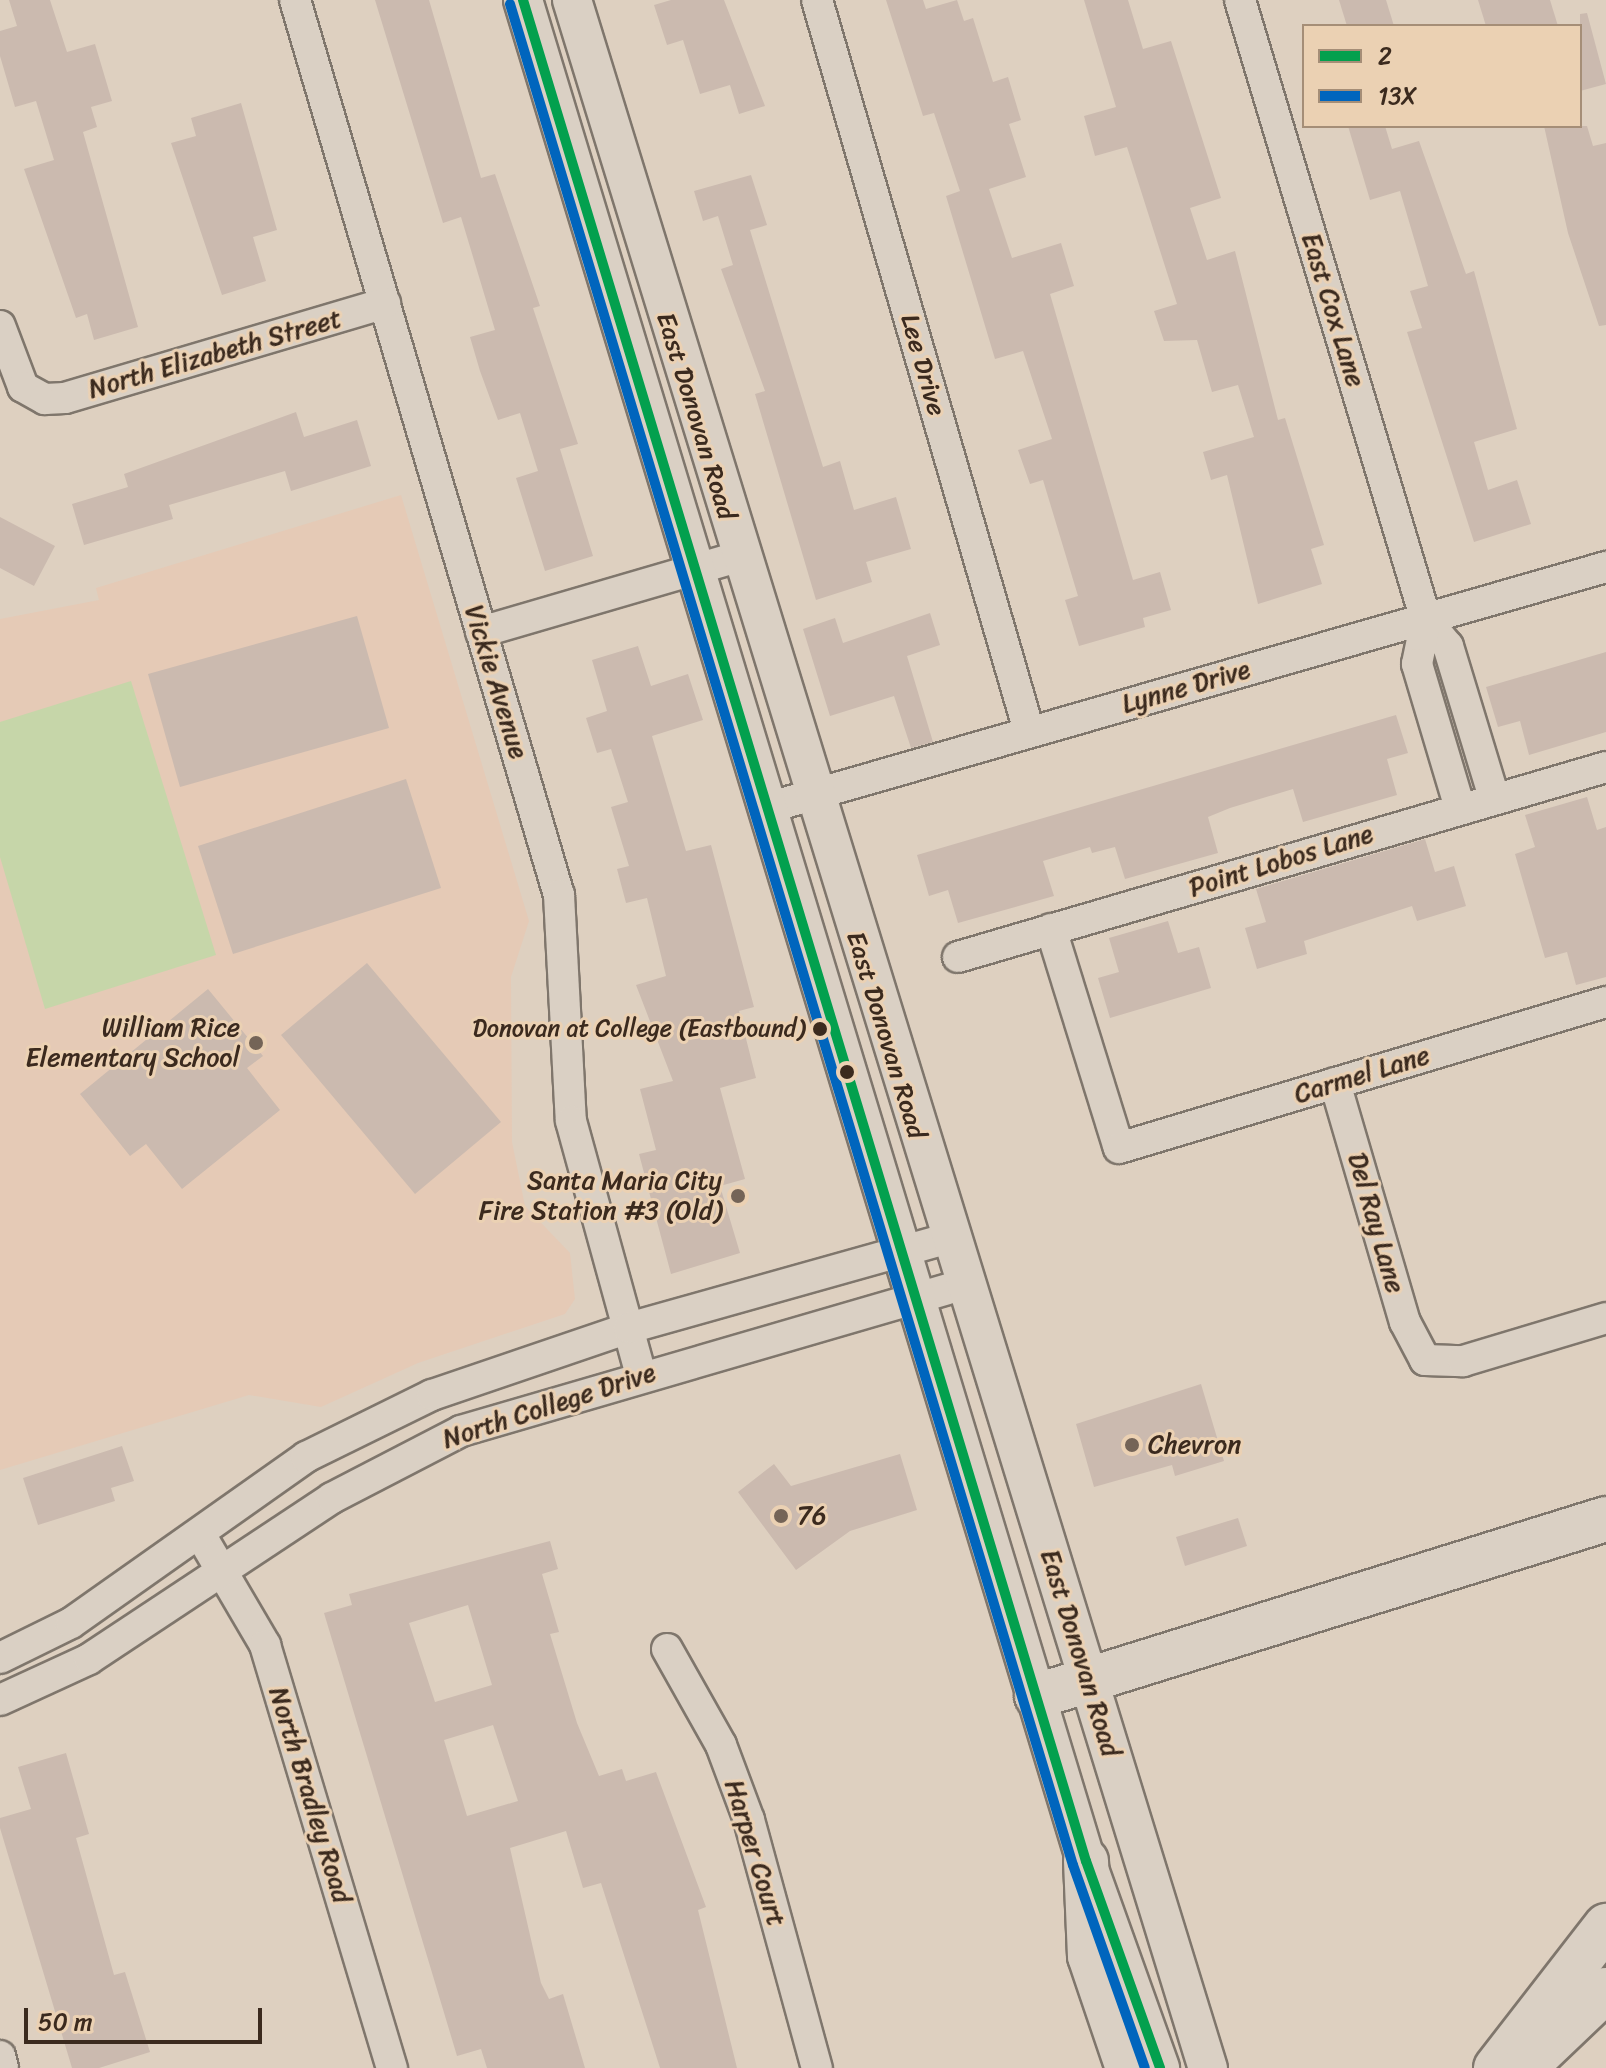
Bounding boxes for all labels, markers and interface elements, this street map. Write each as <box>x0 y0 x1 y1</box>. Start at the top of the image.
legend <box>1302 24 1582 128</box>
text: 2 <box>1378 35 1392 77</box>
text: 13X <box>1378 75 1417 117</box>
street label: East Cox Lane <box>1295 229 1371 391</box>
street label: North Elizabeth Street <box>85 303 345 405</box>
street label: East Donovan Road <box>650 308 742 524</box>
street label: Lee Drive <box>894 311 952 419</box>
street label: Vickie Avenue <box>458 601 534 763</box>
street label: Lynne Drive <box>1118 654 1254 720</box>
street label: Point Lobos Lane <box>1185 818 1377 904</box>
street label: East Donovan Road <box>840 927 932 1143</box>
place label: William Rice Elementary School <box>25 1012 240 1074</box>
place label: Donovan at College (Eastbound) <box>472 1015 805 1043</box>
marker: Donovan at College (Eastbound) <box>812 1021 828 1037</box>
marker: William Rice Elementary School <box>247 1034 265 1052</box>
street label: Carmel Lane <box>1291 1040 1433 1110</box>
unlabelled marker <box>839 1064 855 1080</box>
street label: Del Ray Lane <box>1341 1149 1411 1297</box>
place label: Santa Maria City Fire Station #3 (Old) <box>478 1165 722 1226</box>
marker: Santa Maria City Fire Station #3 (Old) <box>729 1187 747 1205</box>
street label: North College Drive <box>438 1357 660 1455</box>
place label: Chevron <box>1148 1429 1241 1461</box>
marker: Chevron <box>1123 1436 1141 1454</box>
place label: 76 <box>797 1500 827 1532</box>
marker: 76 <box>772 1507 790 1525</box>
street label: East Donovan Road <box>1034 1545 1126 1761</box>
street label: North Bradley Road <box>262 1683 358 1907</box>
street label: Harper Court <box>718 1776 792 1930</box>
scale bar <box>28 1992 266 2042</box>
text: 50 m <box>38 2001 93 2043</box>

